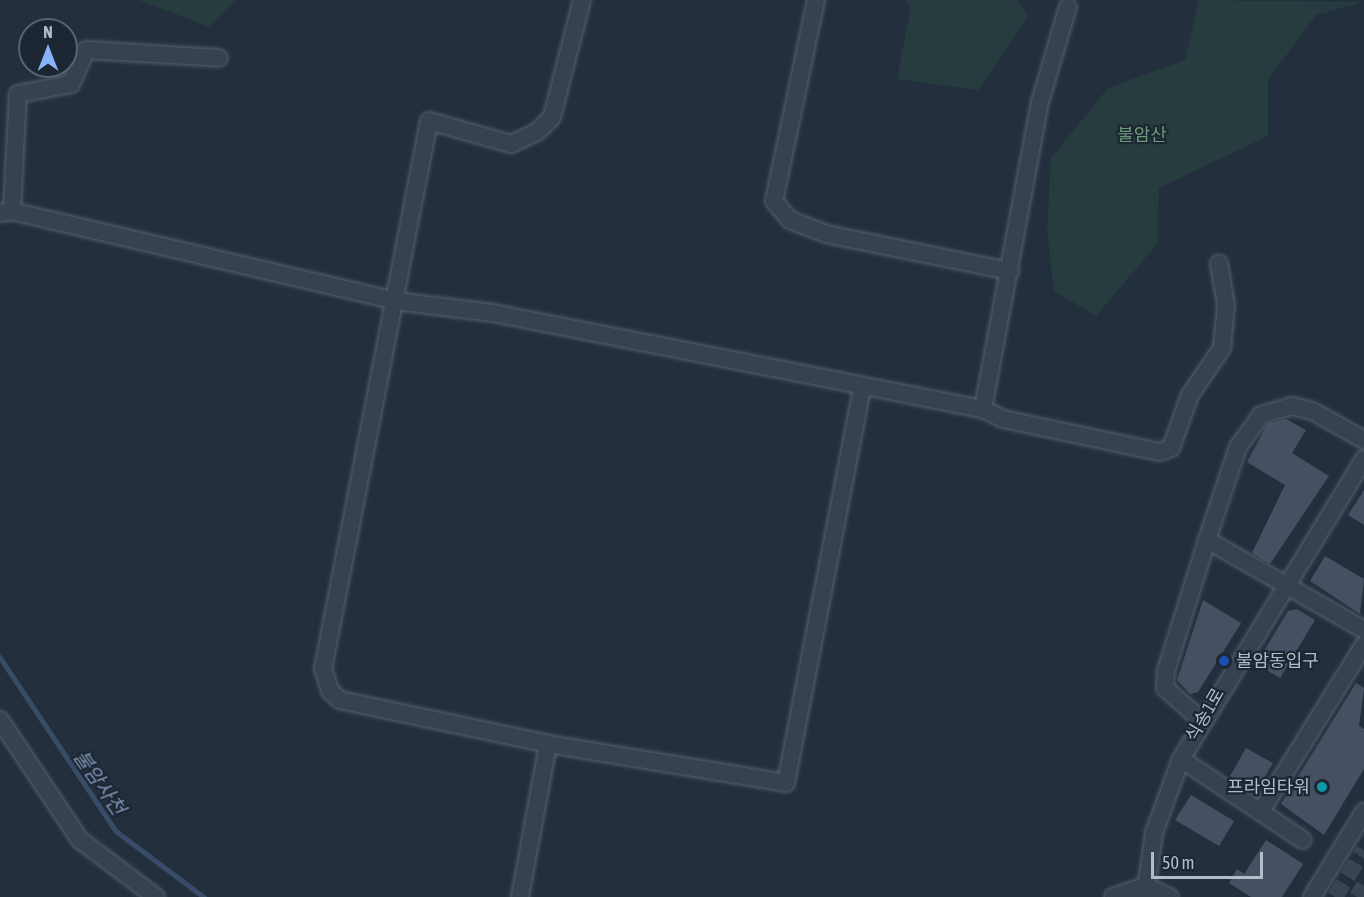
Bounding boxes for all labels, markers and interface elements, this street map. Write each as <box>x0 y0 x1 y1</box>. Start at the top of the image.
north arrow <box>18 18 78 78</box>
text: N <box>43 23 53 41</box>
park label: 불암산 <box>1117 124 1167 146</box>
place label: 불암동입구 <box>1236 650 1319 672</box>
marker: 불암동입구 <box>1217 654 1231 668</box>
street label: 식송1로 <box>1181 684 1229 746</box>
water label: 불암사천 <box>69 745 131 819</box>
place label: 프라임타워 <box>1227 776 1310 798</box>
marker: 프라임타워 <box>1315 780 1329 794</box>
scale bar <box>1154 840 1266 878</box>
text: 50 m <box>1162 852 1194 873</box>

